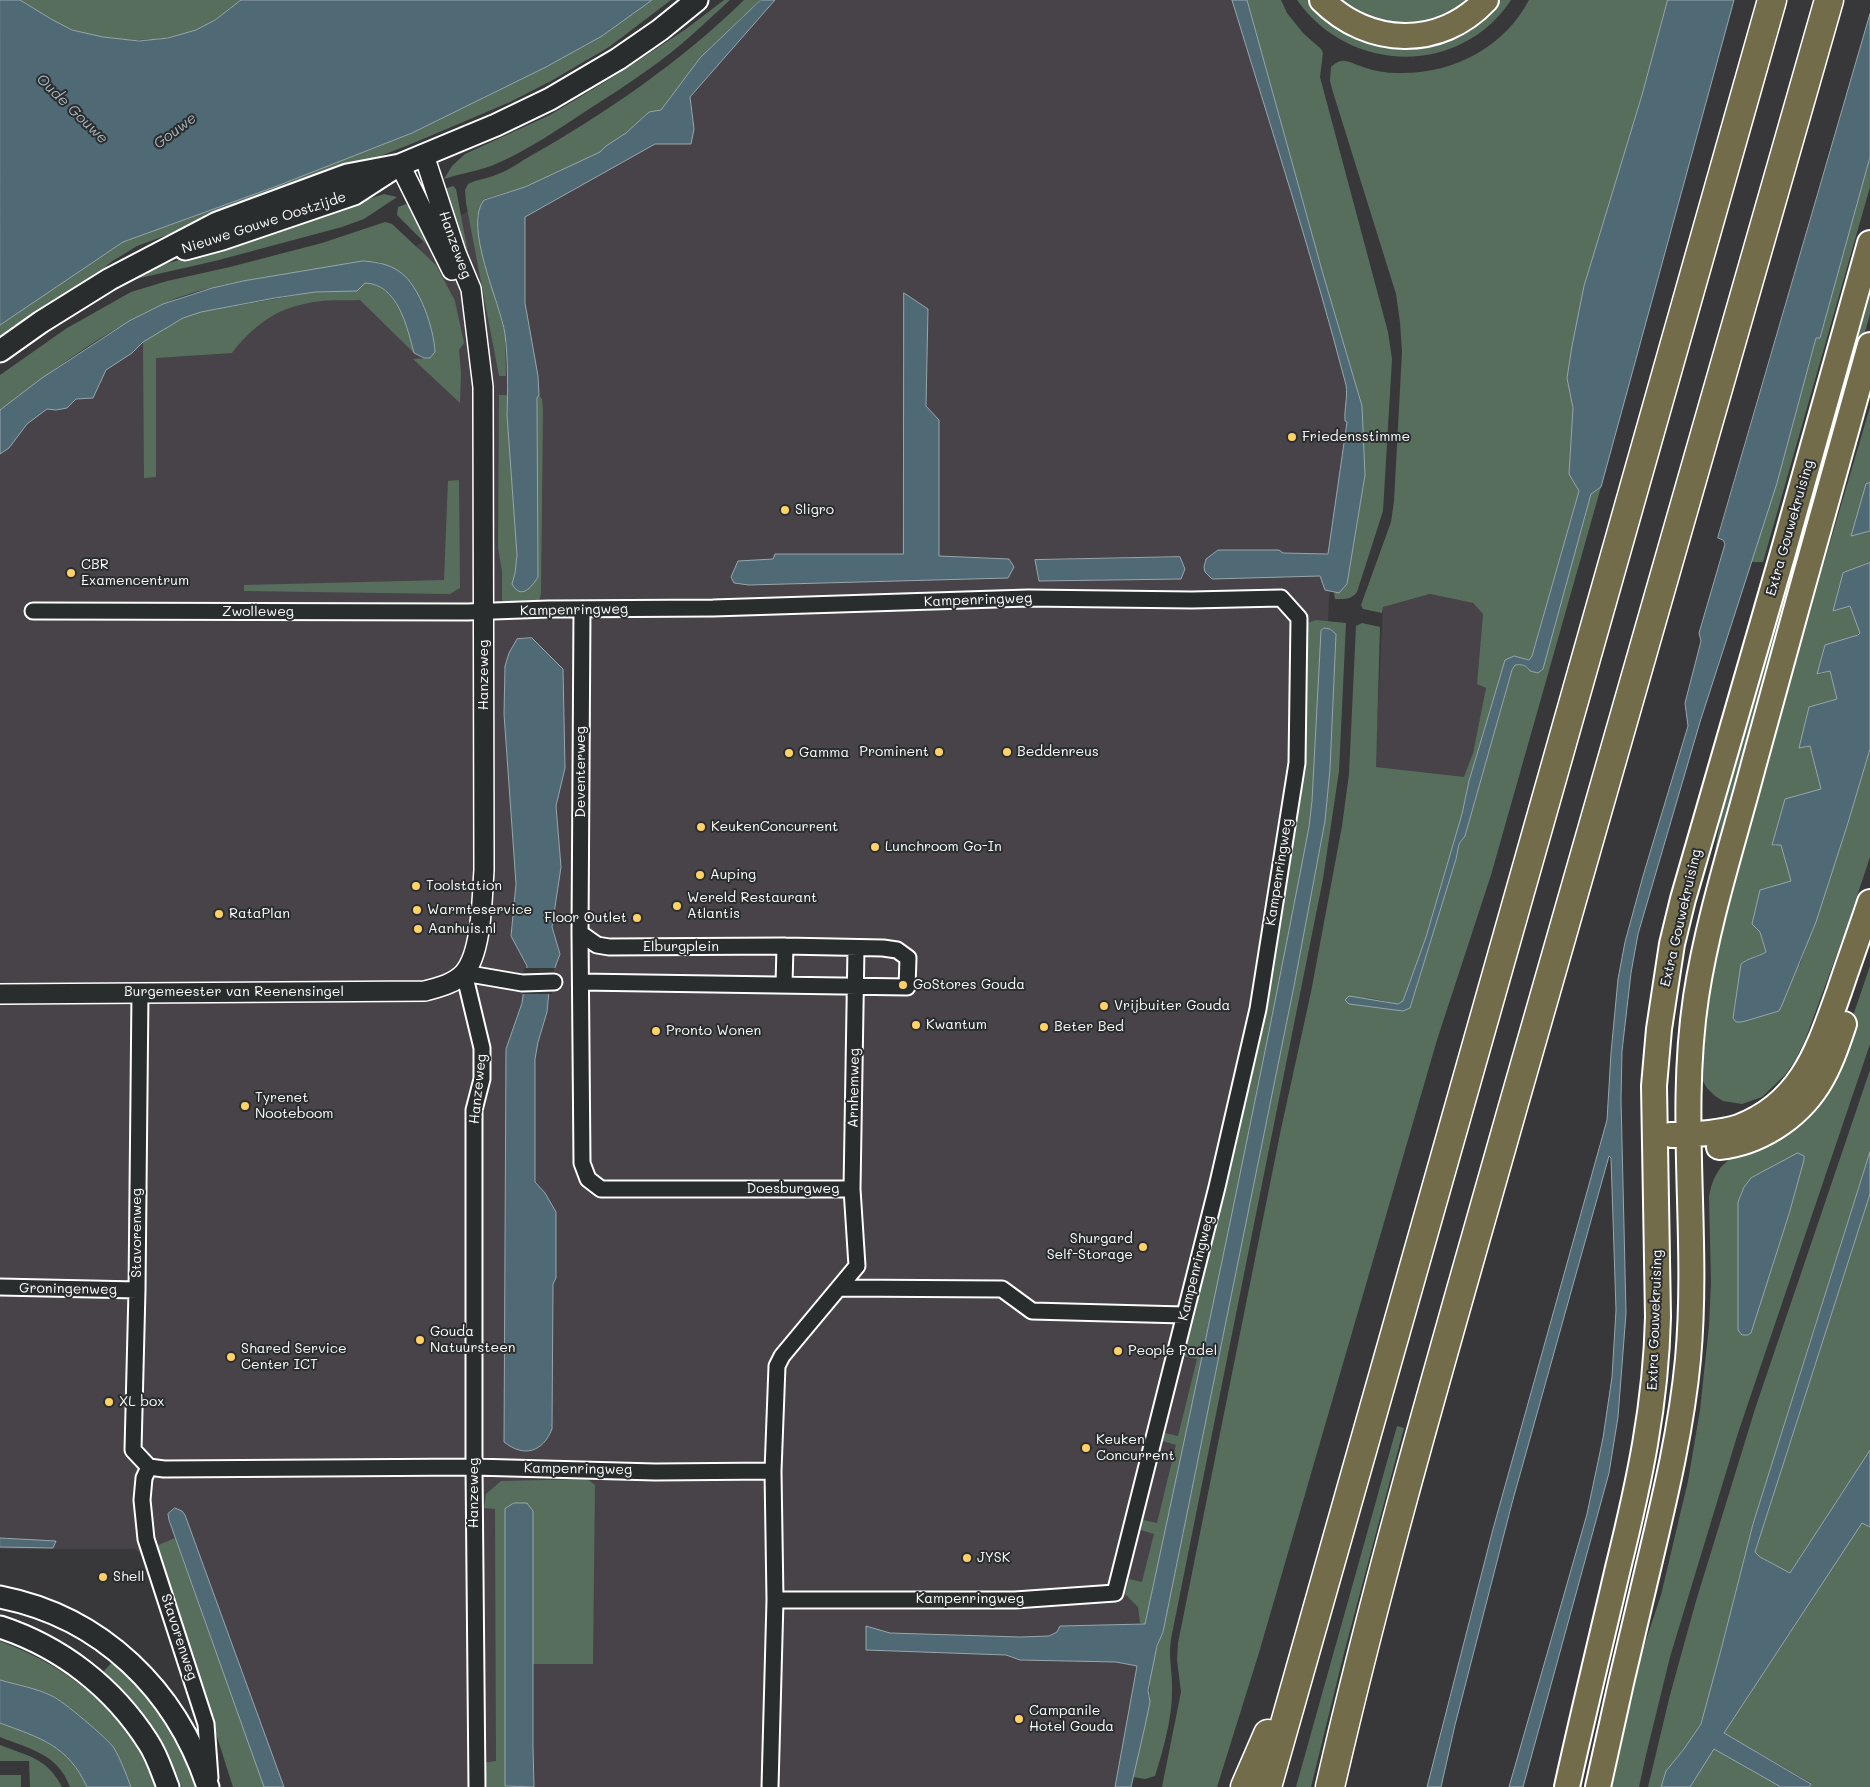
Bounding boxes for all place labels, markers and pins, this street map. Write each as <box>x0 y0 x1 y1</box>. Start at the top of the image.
place label: Friedensstimme <box>1302 429 1410 445</box>
marker: Friedensstimme <box>1286 431 1298 443</box>
place label: Sligro <box>795 502 834 518</box>
marker: Sligro <box>779 504 791 516</box>
place label: CBR Examencentrum <box>81 557 189 590</box>
marker: CBR Examencentrum <box>65 567 77 579</box>
place label: Prominent <box>859 744 929 760</box>
place label: Beddenreus <box>1017 744 1099 760</box>
place label: Gamma <box>799 745 849 761</box>
marker: Prominent <box>933 746 945 758</box>
marker: Beddenreus <box>1001 746 1013 758</box>
marker: Gamma <box>783 747 795 759</box>
place label: KeukenConcurrent <box>711 819 838 835</box>
marker: KeukenConcurrent <box>695 821 707 833</box>
place label: Lunchroom Go-In <box>885 839 1002 855</box>
marker: Lunchroom Go-In <box>869 841 881 853</box>
place label: Auping <box>710 867 756 883</box>
marker: Auping <box>694 869 706 881</box>
place label: Toolstation <box>426 878 502 894</box>
marker: Toolstation <box>410 880 422 892</box>
place label: Wereld Restaurant Atlantis <box>687 890 817 922</box>
marker: Wereld Restaurant Atlantis <box>671 900 683 912</box>
place label: Warmteservice <box>427 902 532 918</box>
marker: Warmteservice <box>411 904 423 916</box>
place label: RataPlan <box>229 906 290 922</box>
marker: RataPlan <box>213 908 225 920</box>
place label: Floor Outlet <box>544 910 627 926</box>
marker: Floor Outlet <box>631 912 643 924</box>
place label: Aanhuis.nl <box>428 921 496 937</box>
marker: Aanhuis.nl <box>412 923 424 935</box>
place label: GoStores Gouda <box>913 977 1025 993</box>
marker: GoStores Gouda <box>897 979 909 991</box>
place label: Vrijbuiter Gouda <box>1114 998 1230 1014</box>
marker: Vrijbuiter Gouda <box>1098 1000 1110 1012</box>
place label: Kwantum <box>926 1017 987 1033</box>
marker: Kwantum <box>910 1019 922 1031</box>
place label: Beter Bed <box>1054 1019 1124 1035</box>
marker: Beter Bed <box>1038 1021 1050 1033</box>
place label: Pronto Wonen <box>666 1023 761 1039</box>
marker: Pronto Wonen <box>650 1025 662 1037</box>
place label: Tyrenet Nooteboom <box>255 1090 333 1122</box>
marker: Tyrenet Nooteboom <box>239 1100 251 1112</box>
place label: Shurgard Self-Storage <box>1047 1231 1133 1264</box>
marker: Shurgard Self-Storage <box>1137 1241 1149 1253</box>
place label: Gouda Natuursteen <box>430 1324 516 1356</box>
marker: Gouda Natuursteen <box>414 1334 426 1346</box>
place label: Shared Service Center ICT <box>241 1341 347 1374</box>
place label: People Padel <box>1128 1343 1217 1359</box>
marker: People Padel <box>1112 1345 1124 1357</box>
marker: Shared Service Center ICT <box>225 1351 237 1363</box>
place label: XL box <box>119 1394 164 1410</box>
marker: XL box <box>103 1396 115 1408</box>
place label: Keuken Concurrent <box>1096 1432 1175 1464</box>
marker: Keuken Concurrent <box>1080 1442 1092 1454</box>
place label: JYSK <box>977 1550 1010 1566</box>
marker: JYSK <box>961 1552 973 1564</box>
place label: Shell <box>113 1569 144 1585</box>
marker: Shell <box>97 1571 109 1583</box>
place label: Campanile Hotel Gouda <box>1029 1703 1114 1735</box>
marker: Campanile Hotel Gouda <box>1013 1713 1025 1725</box>

